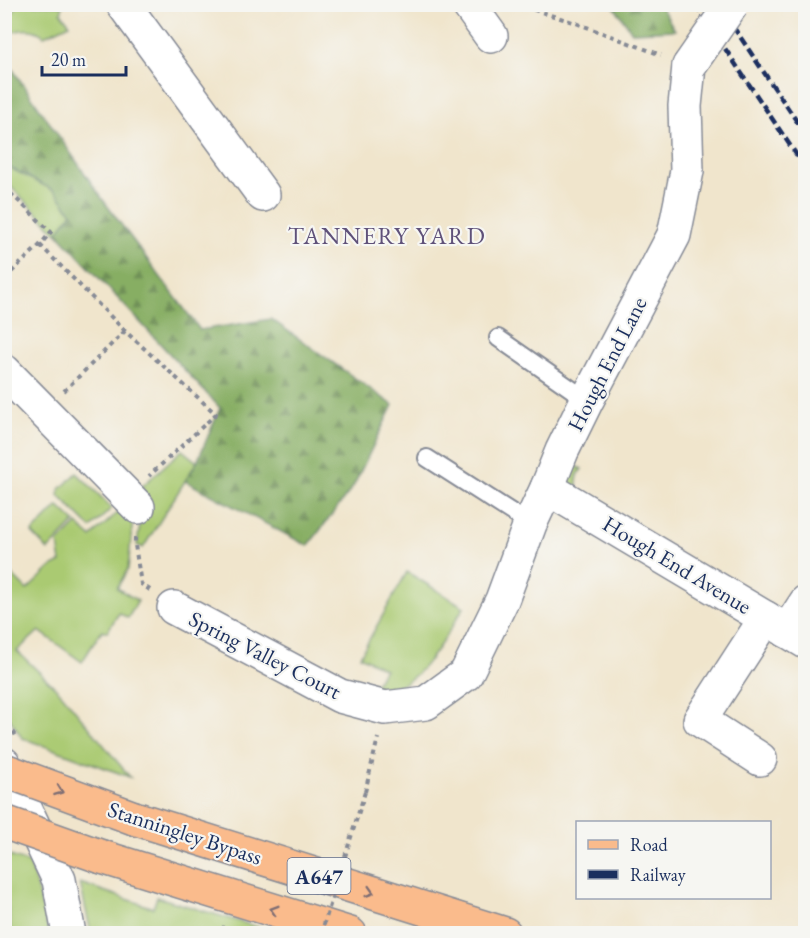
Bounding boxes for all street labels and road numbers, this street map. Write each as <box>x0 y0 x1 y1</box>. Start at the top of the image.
street label: Hough End Lane <box>561 292 653 436</box>
street label: Hough End Avenue <box>597 509 757 621</box>
street label: Spring Valley Court <box>184 604 346 706</box>
street label: Stanningley Bypass <box>104 794 266 872</box>
road number: A647 <box>288 858 350 894</box>

